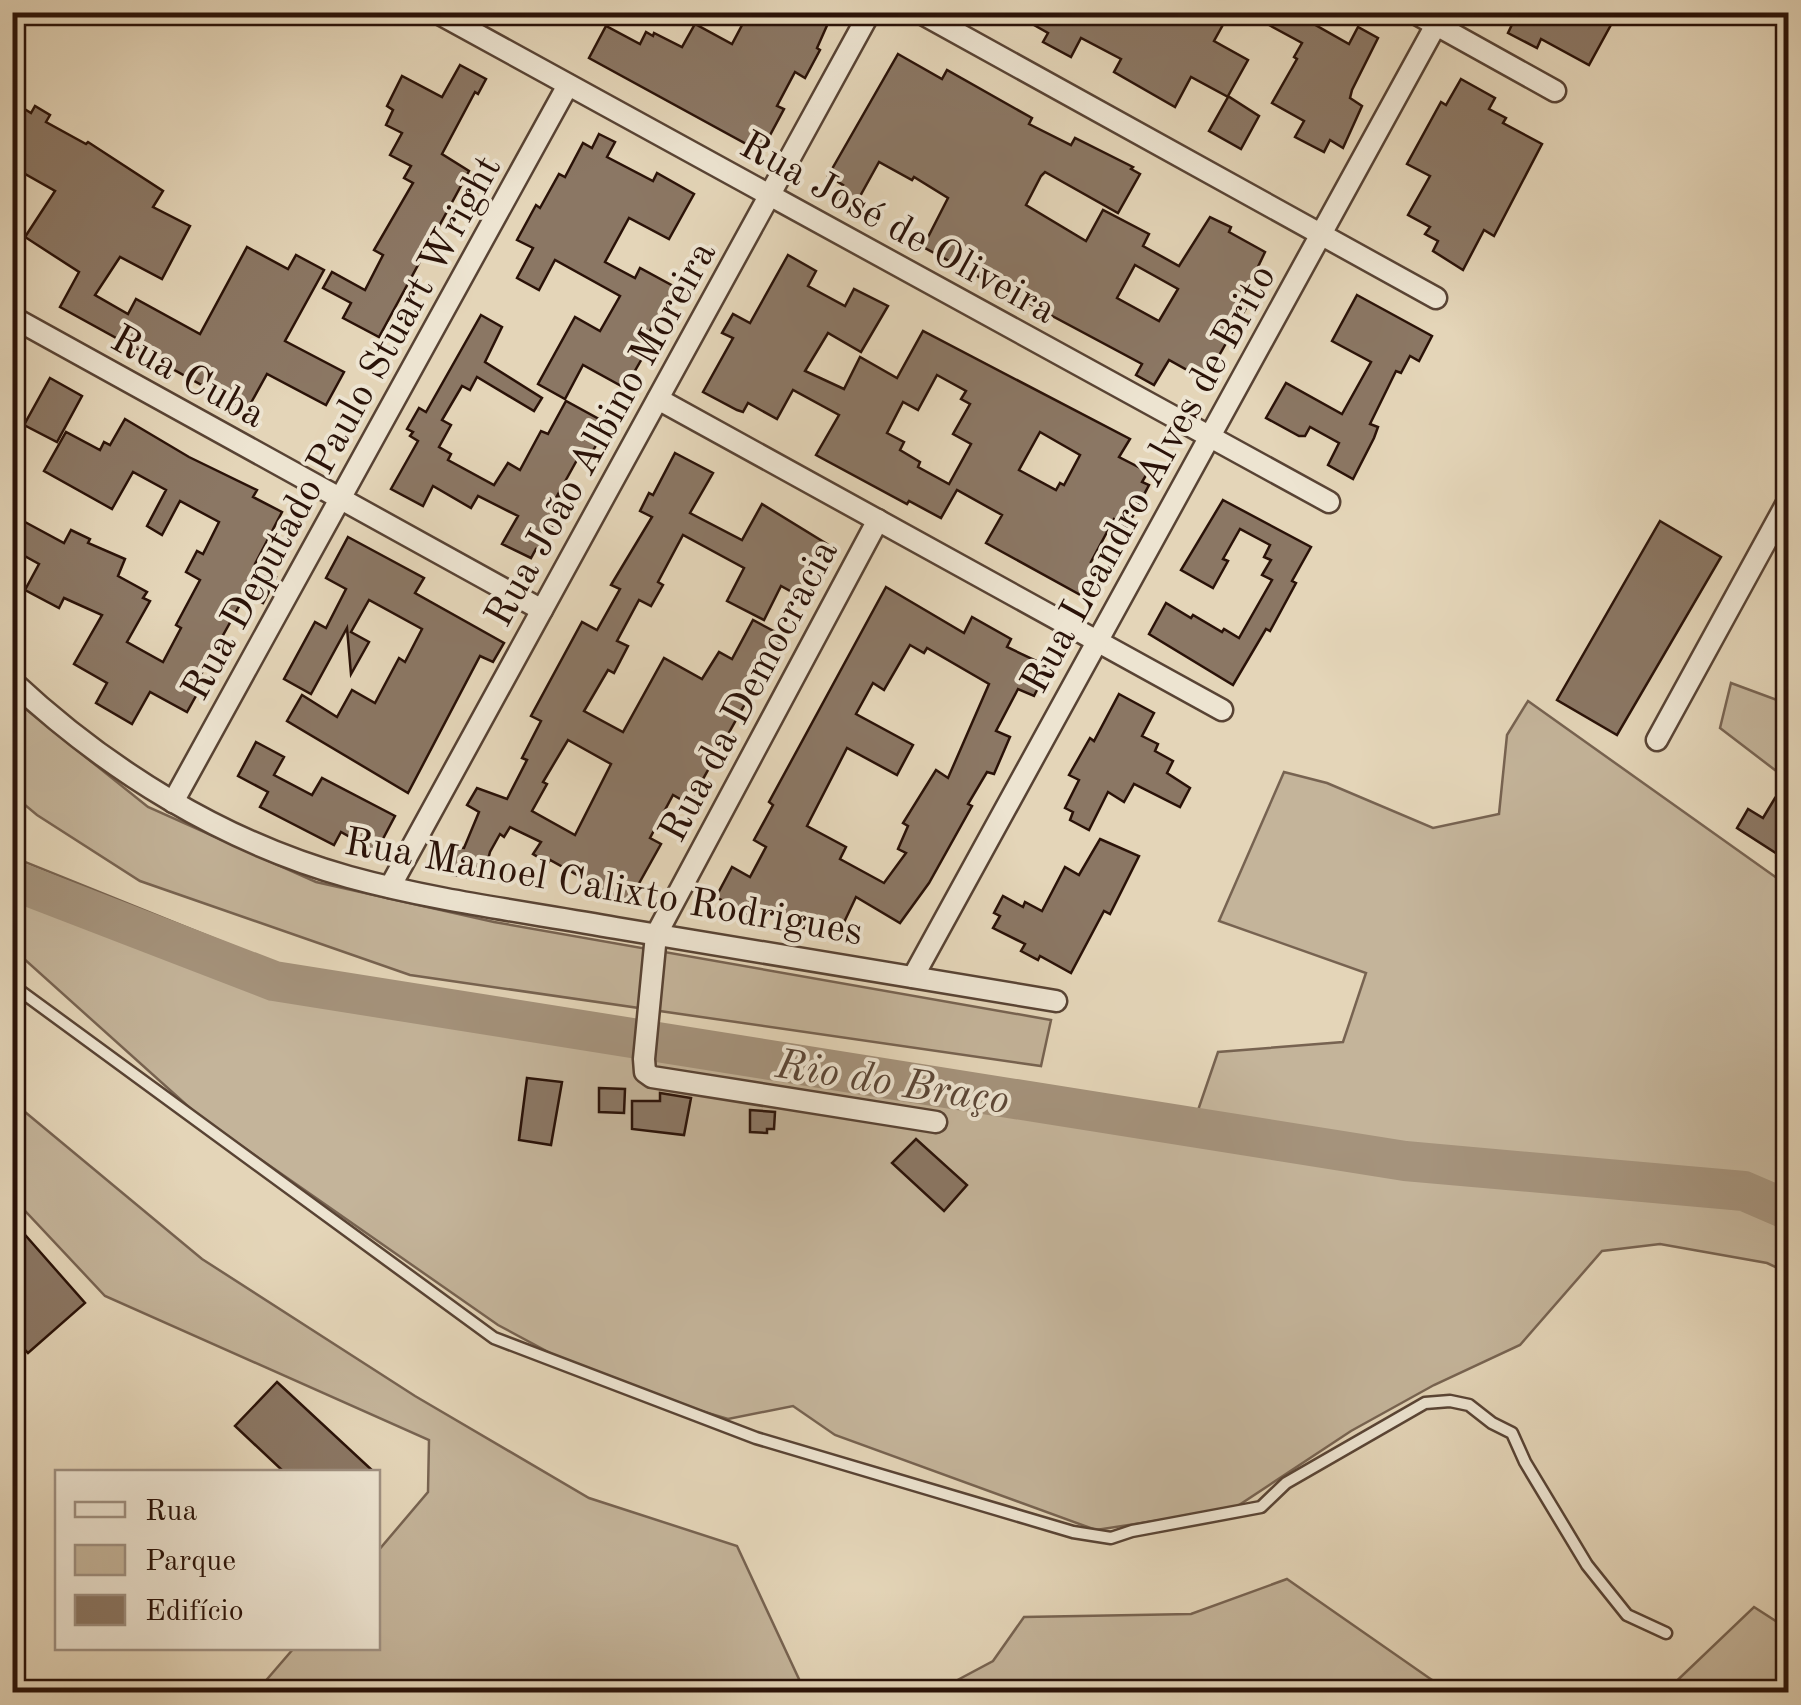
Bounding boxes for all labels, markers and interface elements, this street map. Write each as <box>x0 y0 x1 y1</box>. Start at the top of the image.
street label: Rua José de Oliveira <box>733 126 1062 333</box>
street label: Rua Deputado Paulo Stuart Wright <box>177 150 510 708</box>
street label: Rua João Albino Moreira <box>480 235 725 634</box>
street label: Rua Leandro Alves de Brito <box>1016 259 1285 701</box>
street label: Rua Cuba <box>103 320 271 437</box>
street label: Rua da Democracia <box>654 534 847 849</box>
street label: Rua Manoel Calixto Rodrigues <box>341 824 865 954</box>
water label: Rio do Braço <box>772 1045 1012 1123</box>
legend <box>55 1470 380 1650</box>
text: Rua <box>145 1497 197 1527</box>
text: Parque <box>145 1547 236 1577</box>
text: Edifício <box>145 1597 244 1627</box>

